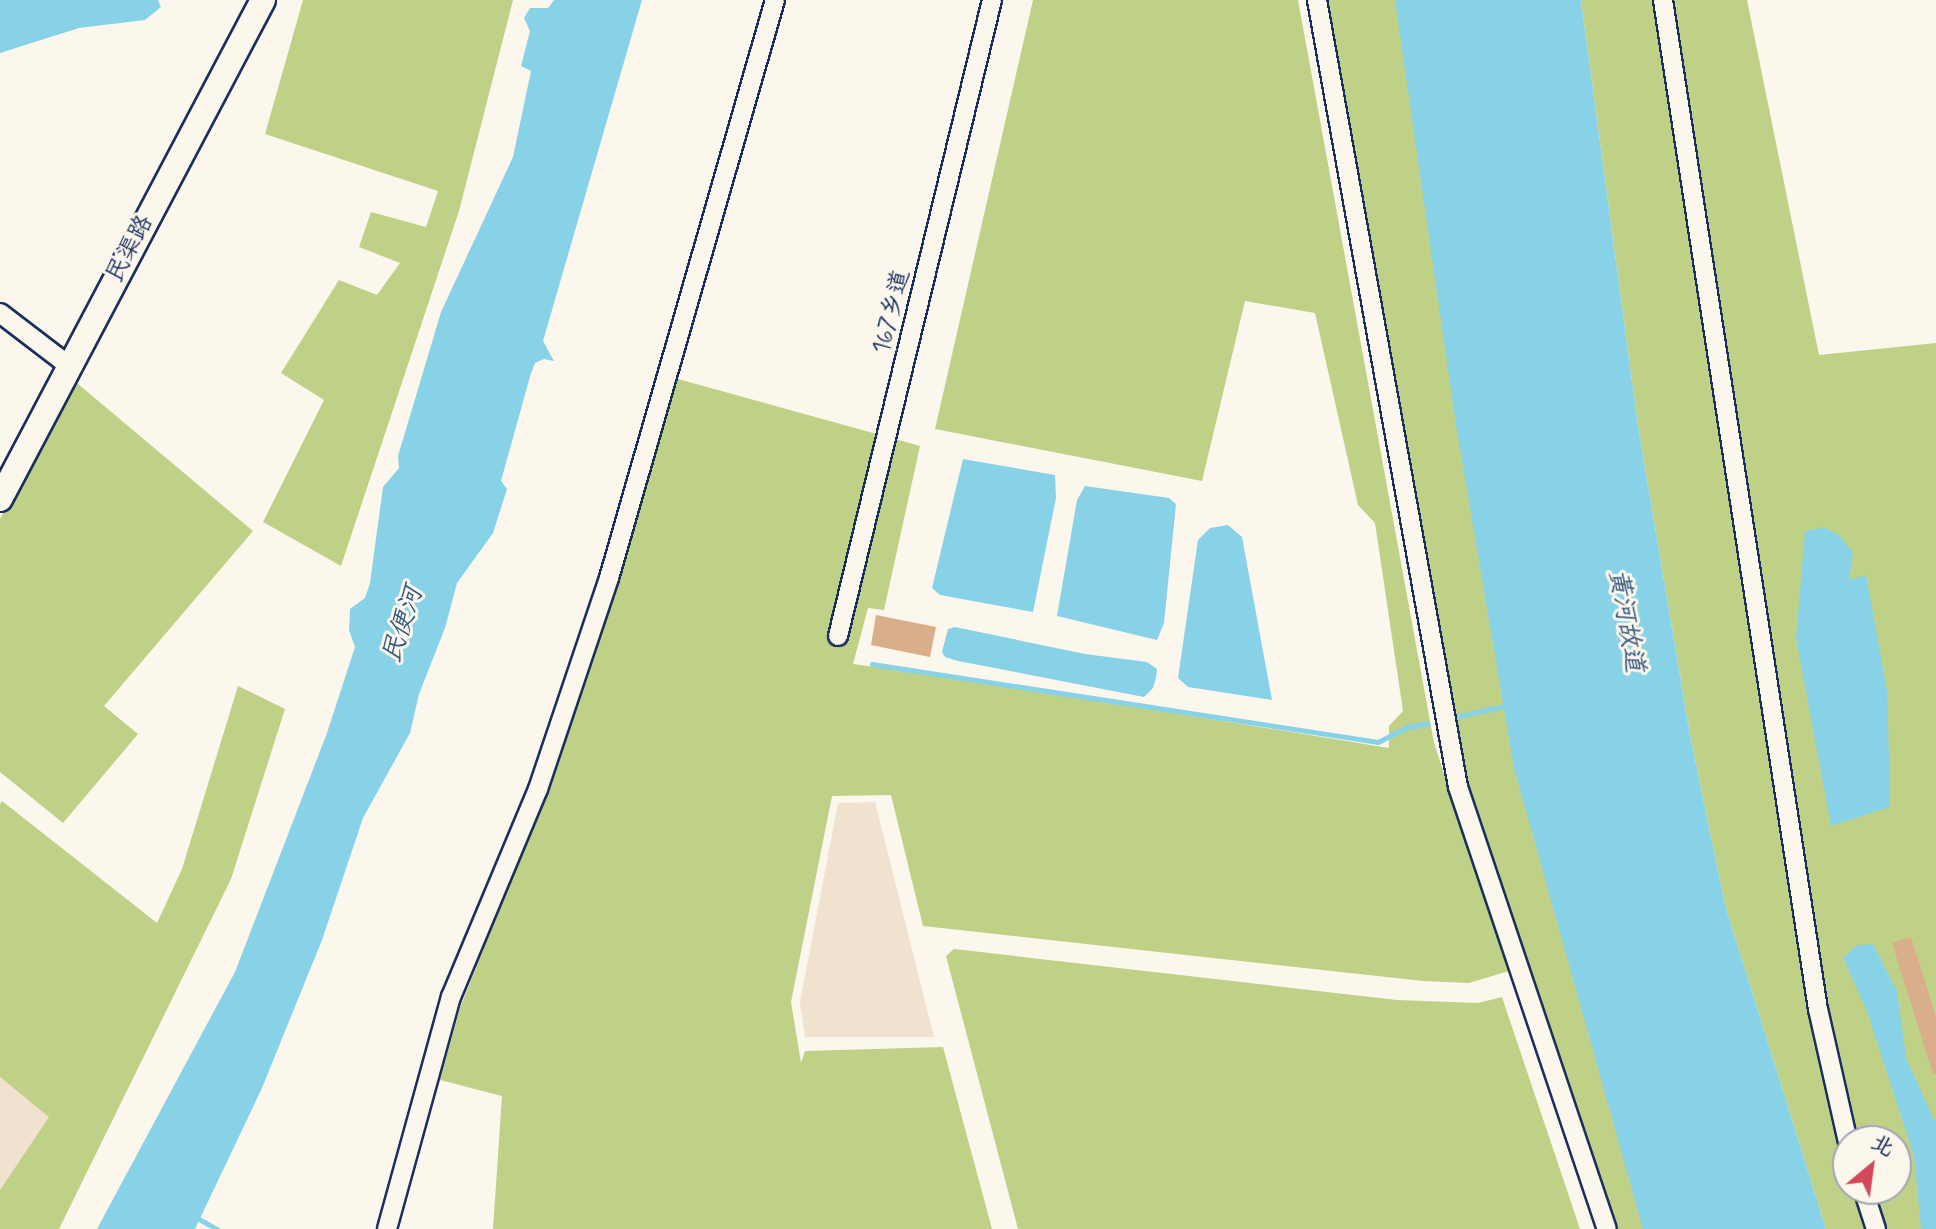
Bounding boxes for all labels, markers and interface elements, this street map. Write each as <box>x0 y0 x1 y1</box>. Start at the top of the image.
street label: 民渠路 <box>100 210 160 288</box>
street label: 167乡道 <box>868 267 916 357</box>
water label: 黄河故道 <box>1601 567 1649 675</box>
water label: 民便河 <box>377 583 431 667</box>
north arrow <box>1832 1125 1912 1205</box>
text: 北 <box>1866 1128 1899 1163</box>

